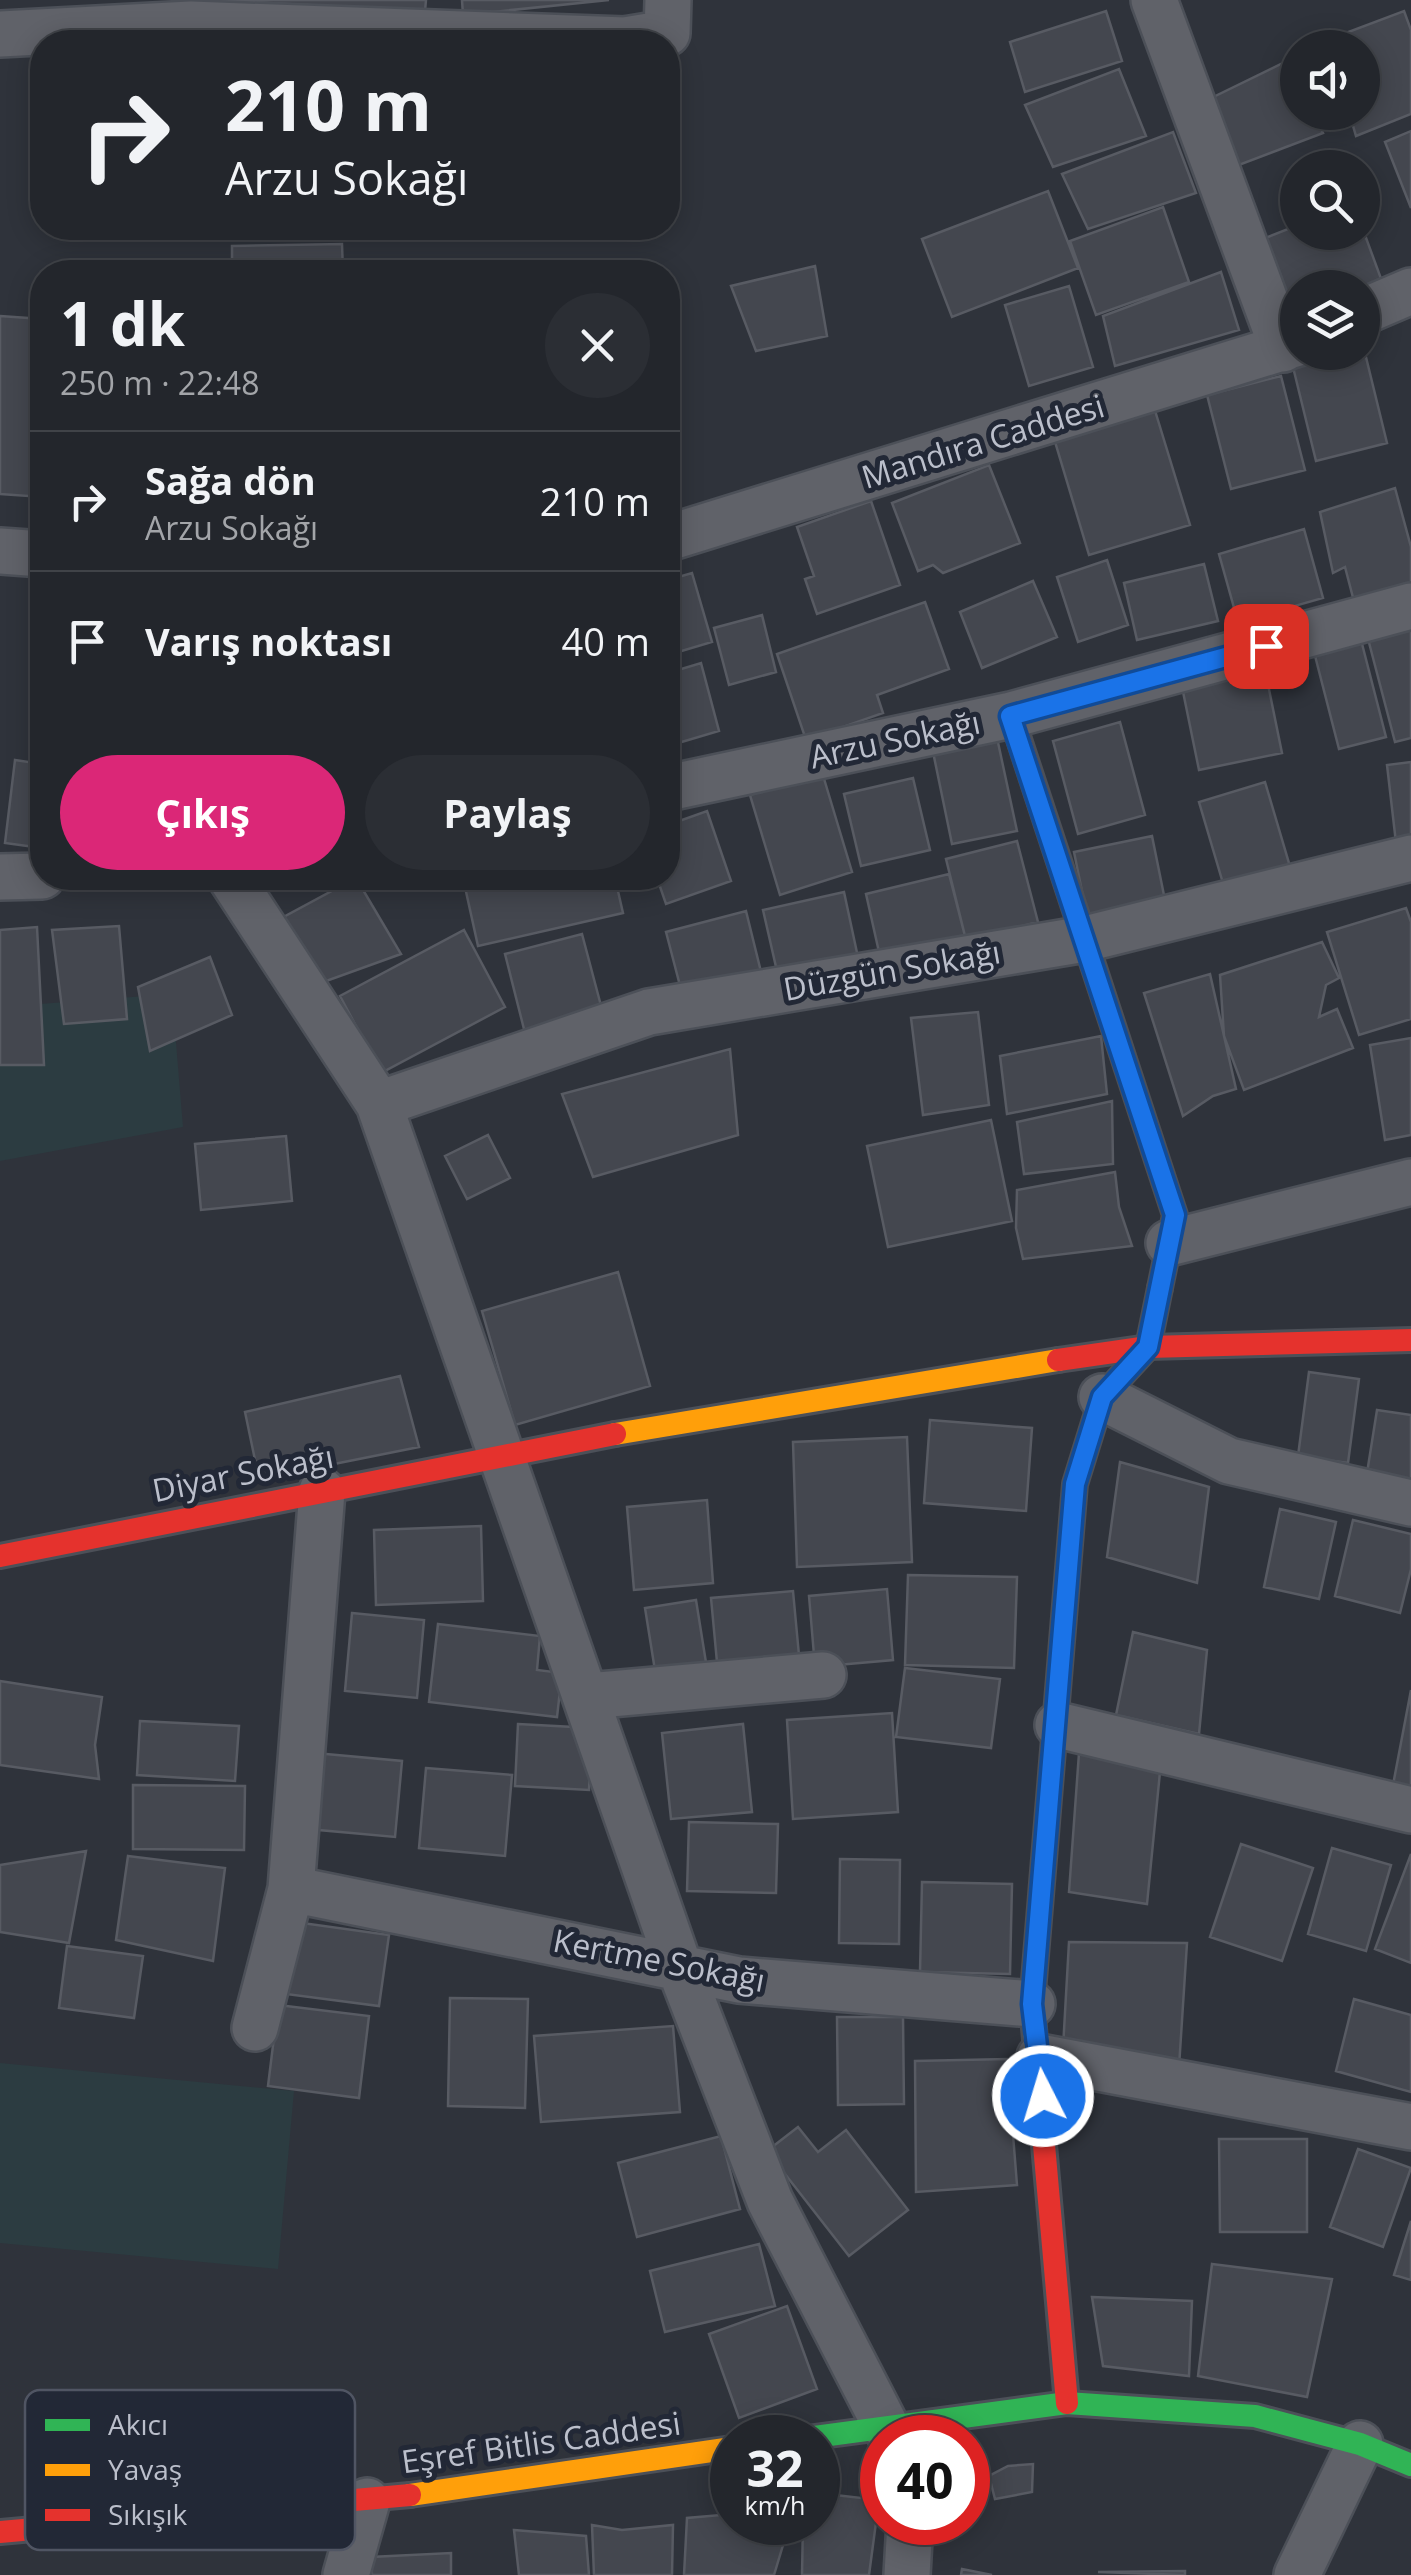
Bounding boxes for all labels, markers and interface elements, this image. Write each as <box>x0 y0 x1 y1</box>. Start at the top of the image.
map controls <box>1280 30 1380 370</box>
button: sound <box>1280 30 1380 130</box>
text: 210 m <box>225 56 432 152</box>
icon: right <box>60 70 190 200</box>
text: Arzu Sokağı <box>225 147 468 208</box>
button: search <box>1280 150 1380 250</box>
button: layers <box>1280 270 1380 370</box>
text: 1 dk <box>60 282 185 364</box>
button: close <box>545 293 650 398</box>
text: 250 m · 22:48 <box>60 361 259 404</box>
street label: Mandıra Caddesi <box>856 383 1109 498</box>
text: Sağa dön <box>145 454 316 506</box>
icon: right <box>60 474 115 529</box>
text: 210 m <box>540 475 650 527</box>
text: Arzu Sokağı <box>145 506 318 549</box>
pin <box>1224 604 1309 689</box>
icon: arrive <box>60 614 115 669</box>
text: Varış noktası <box>145 615 392 667</box>
text: 40 m <box>561 615 650 667</box>
icon: arrive <box>1239 619 1294 674</box>
street label: Arzu Sokağı <box>806 700 984 778</box>
button: Çıkış <box>60 755 345 870</box>
button: Paylaş <box>365 755 650 870</box>
street label: Düzgün Sokağı <box>780 929 1004 1010</box>
street label: Diyar Sokağı <box>149 1434 337 1511</box>
street label: Kertme Sokağı <box>550 1918 769 2001</box>
position arrow <box>991 2044 1095 2148</box>
legend <box>25 2390 355 2550</box>
street label: Eşref Bitlis Caddesi <box>398 2401 683 2482</box>
text: Akıcı <box>108 2405 168 2443</box>
speed limit sign: 40 <box>860 2415 990 2545</box>
text: 32 <box>746 2434 804 2502</box>
text: Yavaş <box>108 2450 182 2488</box>
text: km/h <box>745 2488 805 2522</box>
text: Sıkışık <box>108 2495 188 2533</box>

